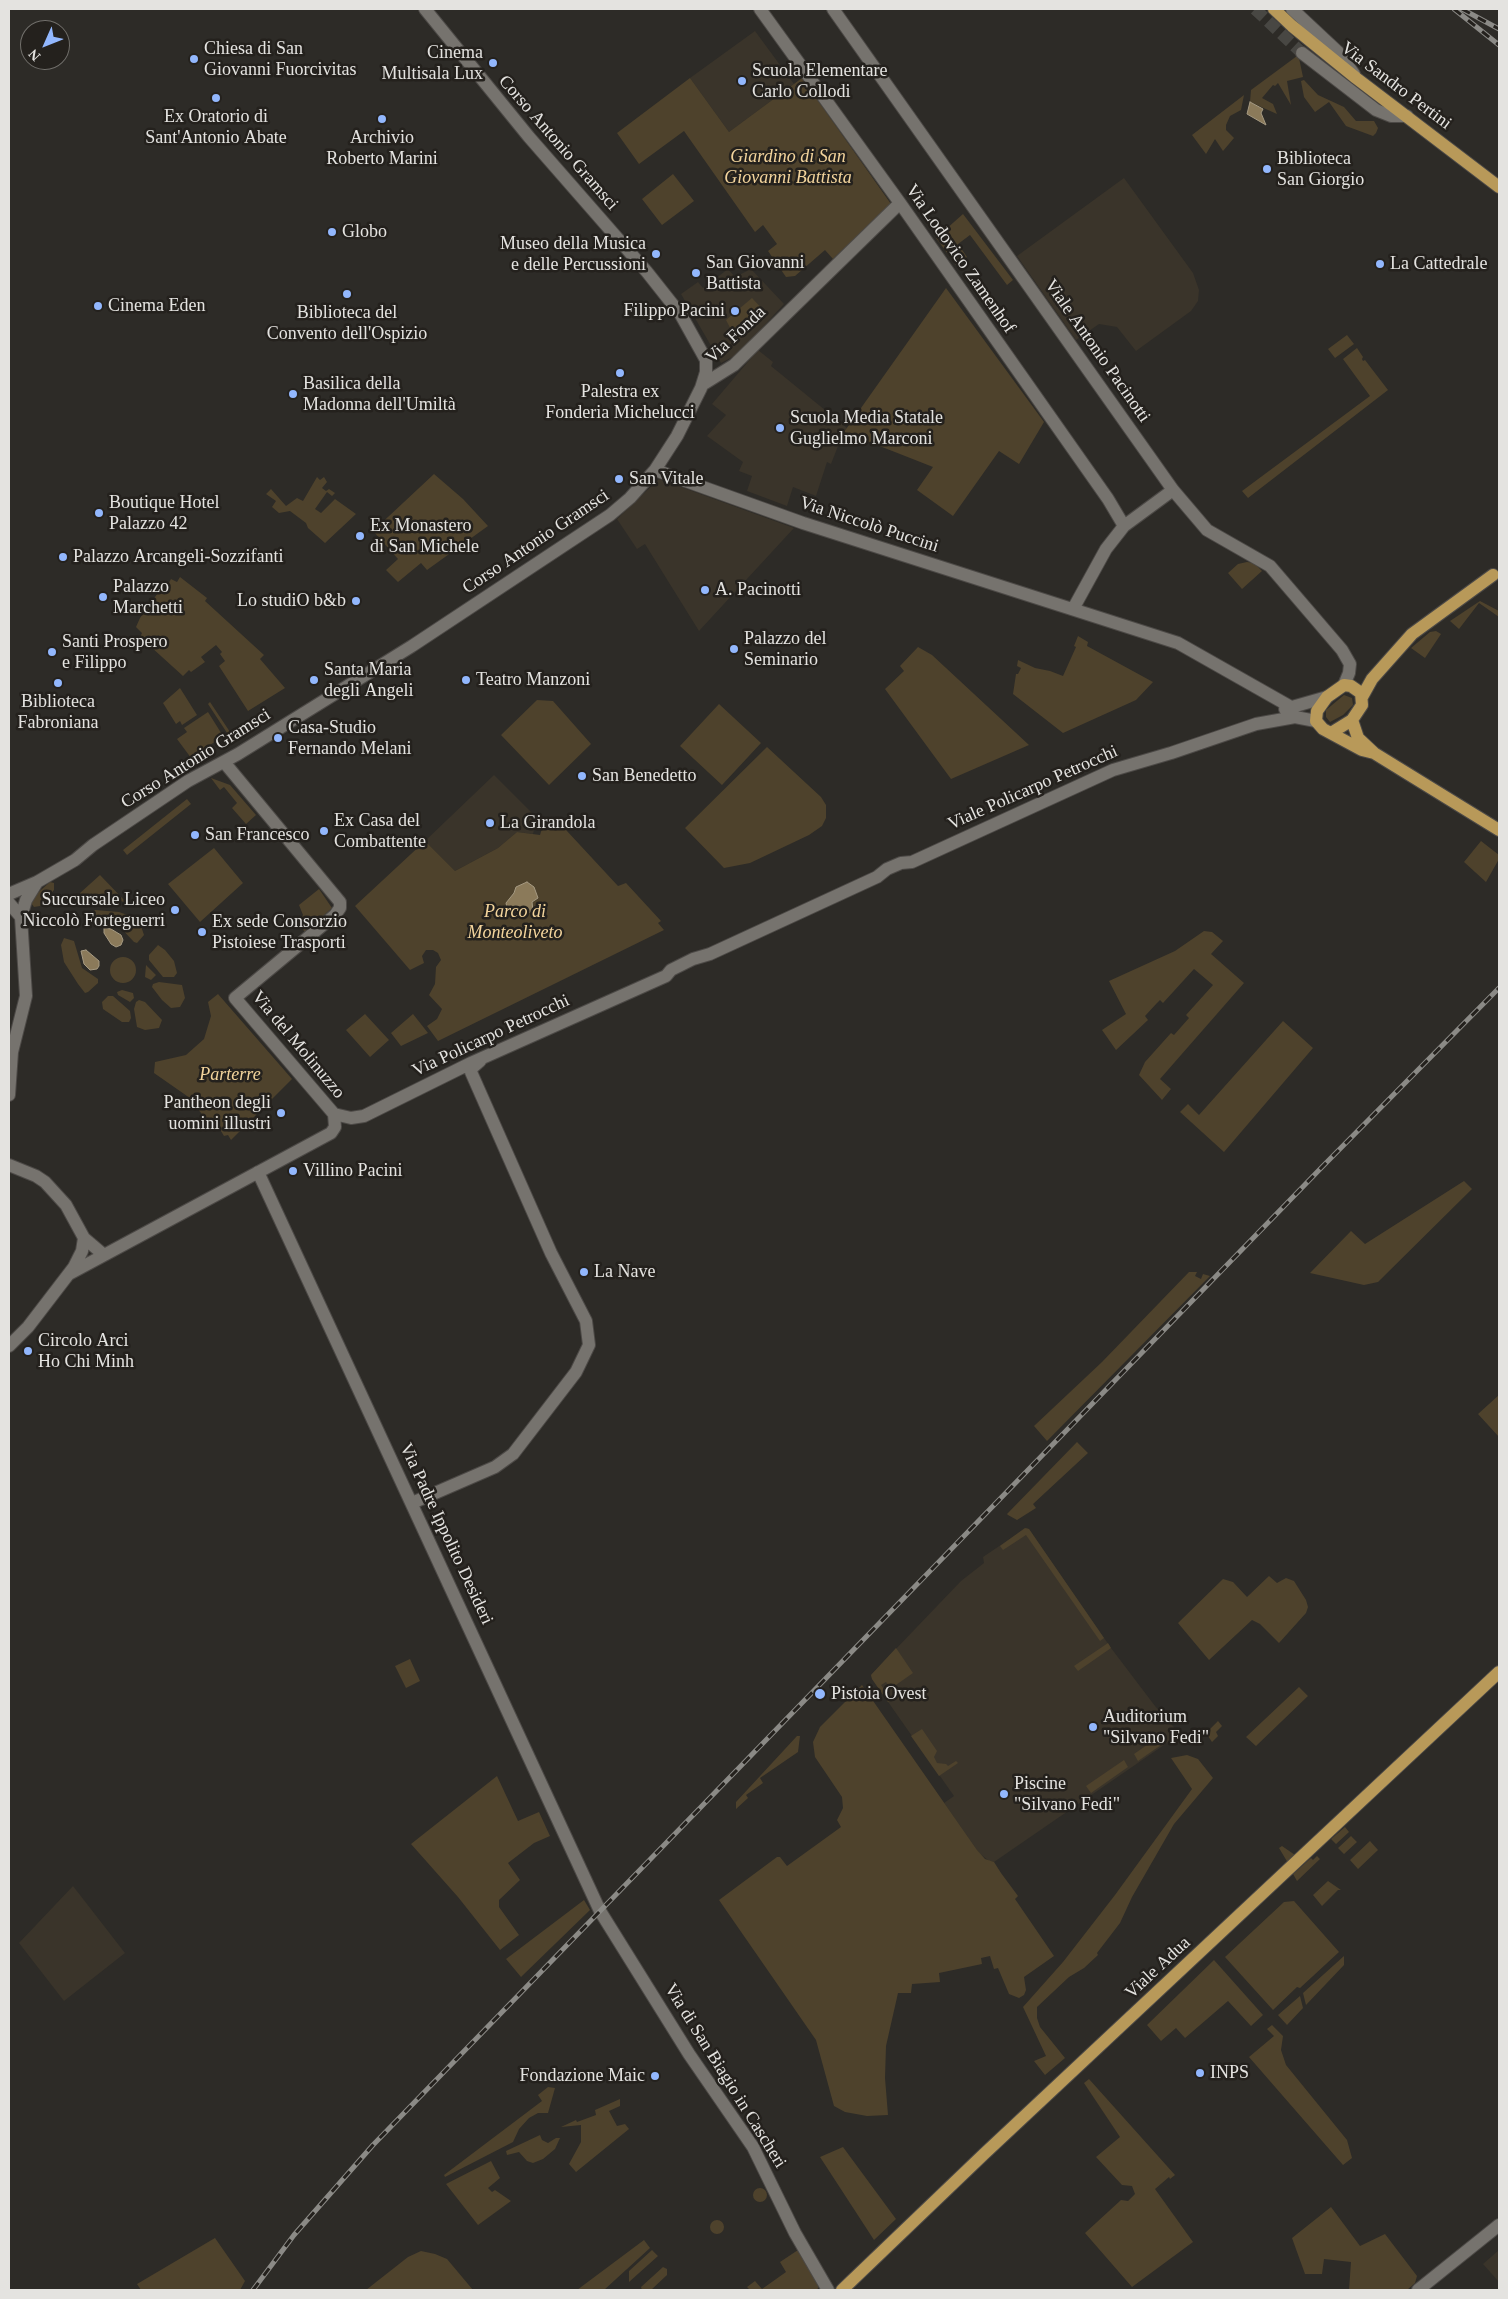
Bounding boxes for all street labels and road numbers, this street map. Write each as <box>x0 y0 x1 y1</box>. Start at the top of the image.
street label: Via Sandro Pertini <box>1336 37 1456 135</box>
street label: Corso Antonio Gramsci <box>493 71 623 215</box>
street label: Via Lodovico Zamenhof <box>900 180 1020 338</box>
street label: Viale Antonio Pacinotti <box>1039 275 1155 427</box>
street label: Via Fonda <box>701 302 771 368</box>
street label: Corso Antonio Gramsci <box>459 485 613 599</box>
street label: Via Niccolò Puccini <box>797 492 941 558</box>
street label: Corso Antonio Gramsci <box>117 704 275 814</box>
street label: Viale Policarpo Petrocchi <box>945 741 1121 835</box>
street label: Via del Molinuzzo <box>247 987 349 1103</box>
street label: Via Policarpo Petrocchi <box>409 990 573 1082</box>
street label: Via Padre Ippolito Desideri <box>395 1440 497 1628</box>
street label: Viale Adua <box>1121 1932 1195 2004</box>
street label: Via di San Biagio in Cascheri <box>659 1980 791 2172</box>

